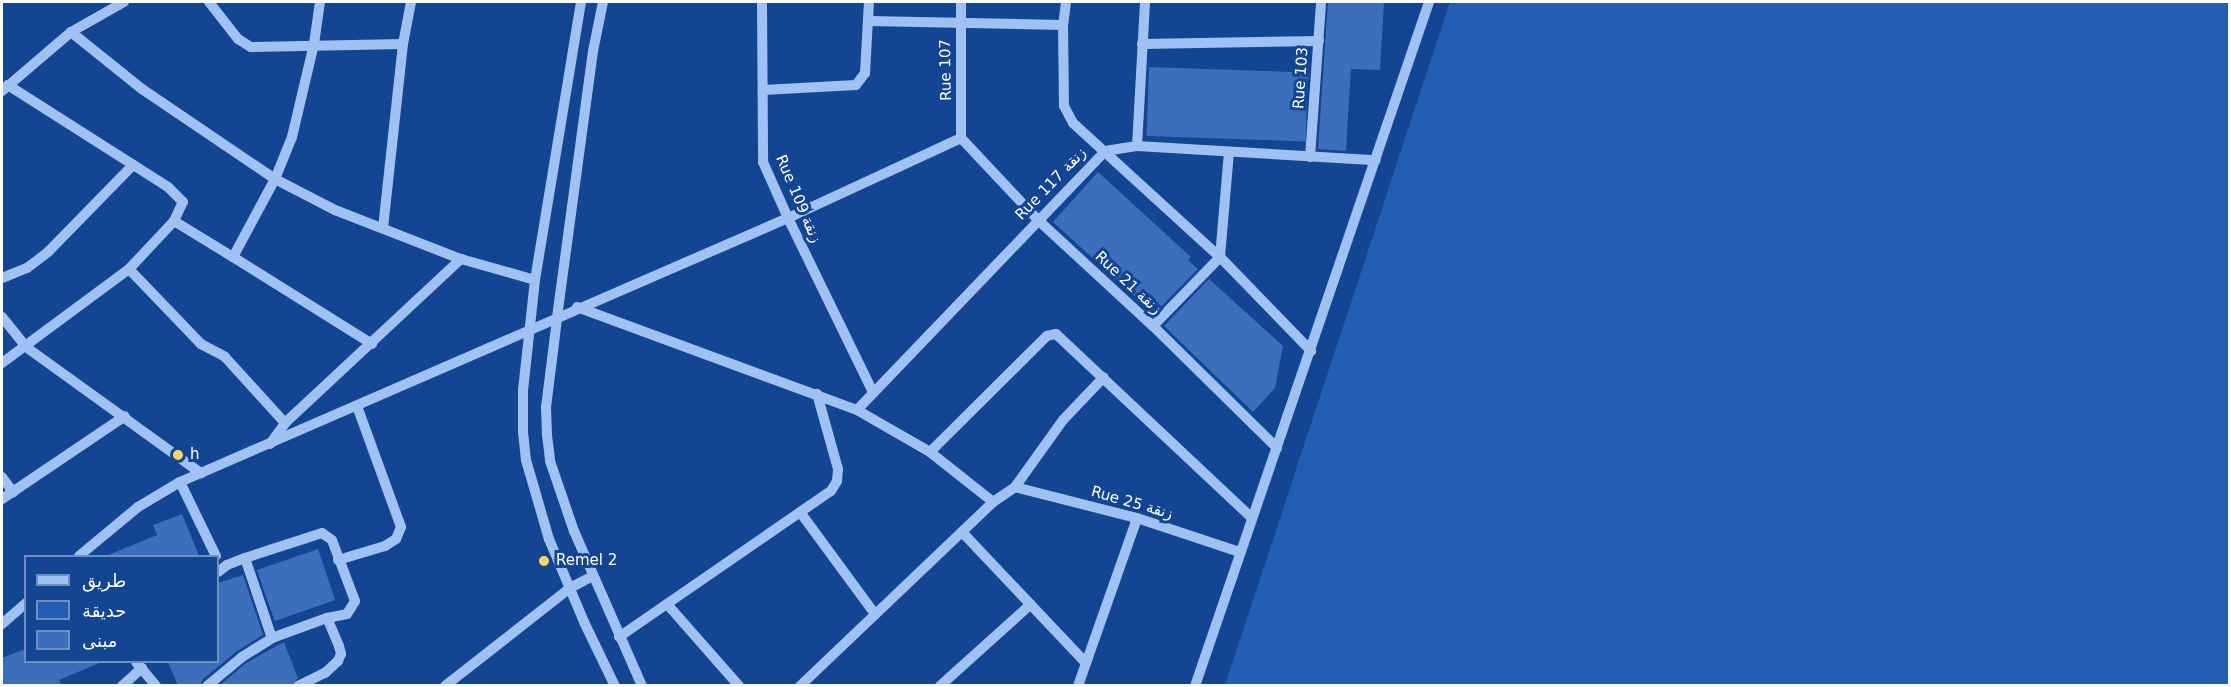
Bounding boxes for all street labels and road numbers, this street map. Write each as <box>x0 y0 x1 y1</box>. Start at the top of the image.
street label: Rue 107 <box>936 39 956 101</box>
street label: Rue 103 <box>1290 47 1312 109</box>
street label: Rue 117 زنقة <box>1012 144 1090 224</box>
street label: Rue 109 زنقة <box>771 152 825 246</box>
street label: Rue 21 زنقة <box>1091 248 1165 318</box>
street label: Rue 25 زنقة <box>1089 483 1175 523</box>

